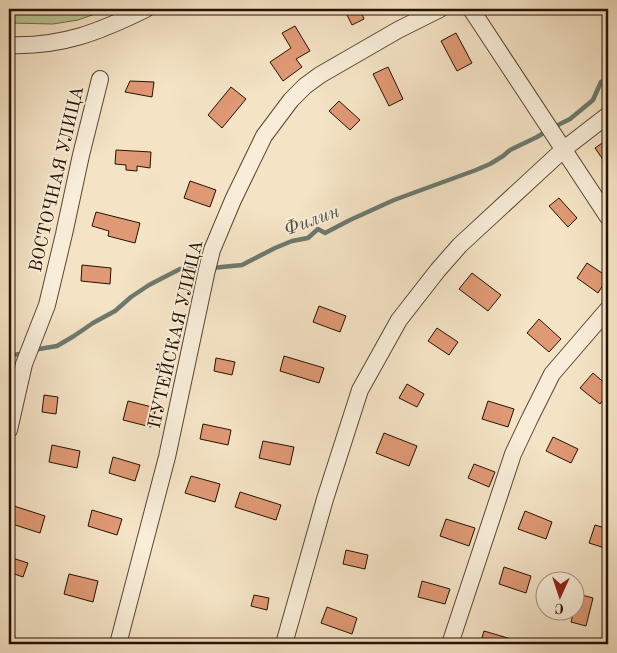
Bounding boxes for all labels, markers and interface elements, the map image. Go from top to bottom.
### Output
street label: ВОСТОЧНАЯ УЛИЦА [27,84,87,274]
water label: Филин [281,202,342,240]
street label: ПУТЕЙСКАЯ УЛИЦА [142,237,206,430]
north arrow [534,570,584,620]
text: С [554,601,564,615]

